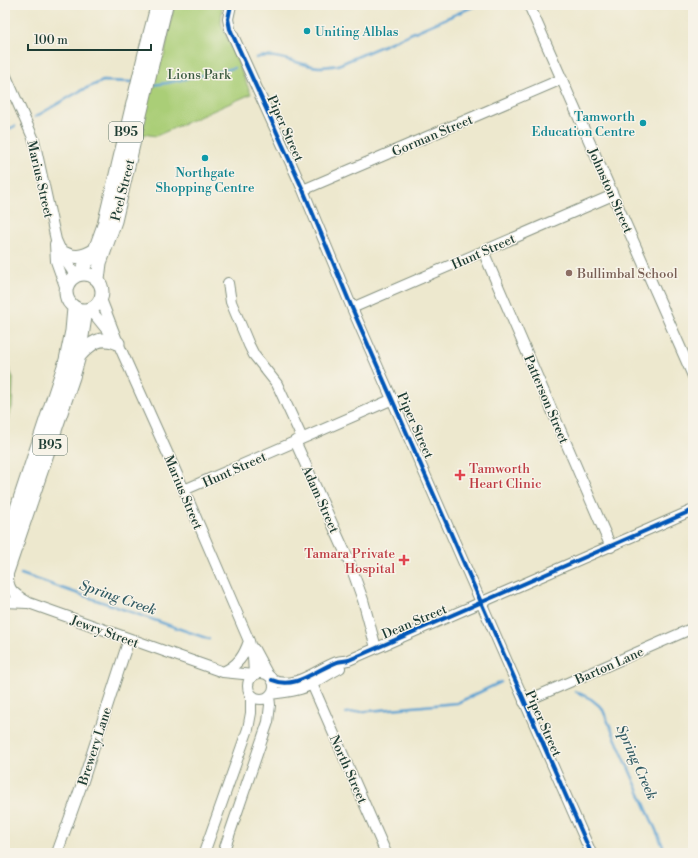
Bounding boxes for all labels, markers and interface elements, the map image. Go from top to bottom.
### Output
place label: Uniting Alblas [315,24,399,40]
scale bar [28,26,151,52]
marker: Uniting Alblas [302,26,312,36]
text: 100 m [34,33,68,48]
park label: Lions Park [167,67,232,83]
street label: Piper Street [263,93,307,164]
place label: Tamworth Education Centre [532,109,635,140]
street label: Gorman Street [389,112,476,160]
marker: Tamworth Education Centre [638,118,648,128]
road number: B95 [109,122,143,142]
street label: Marius Street [23,139,57,220]
street label: Johnston Street [584,144,636,236]
marker: Northgate Shopping Centre [200,153,210,163]
street label: Peel Street [108,157,138,223]
place label: Northgate Shopping Centre [156,165,255,196]
street label: Hunt Street [449,231,518,273]
place label: Bullimbal School [576,266,678,282]
marker: Bullimbal School [564,268,574,278]
street label: Patterson Street [520,353,572,447]
street label: Piper Street [393,390,437,461]
road number: B95 [33,435,67,455]
street label: Hunt Street [200,449,269,491]
street label: Marius Street [160,453,206,532]
place label: Tamworth Heart Clinic [469,461,542,492]
street label: Adam Street [298,462,342,536]
marker: Tamworth Heart Clinic [454,469,466,481]
place label: Tamara Private Hospital [304,546,395,577]
marker: Tamara Private Hospital [398,554,410,566]
water label: Spring Creek [77,576,159,620]
street label: Dean Street [380,601,450,643]
street label: Jewry Street [67,612,141,652]
street label: Barton Lane [572,644,647,689]
street label: Piper Street [521,688,565,759]
street label: Brewery Lane [74,705,115,788]
water label: Spring Creek [612,722,661,803]
street label: North Street [326,733,370,807]

